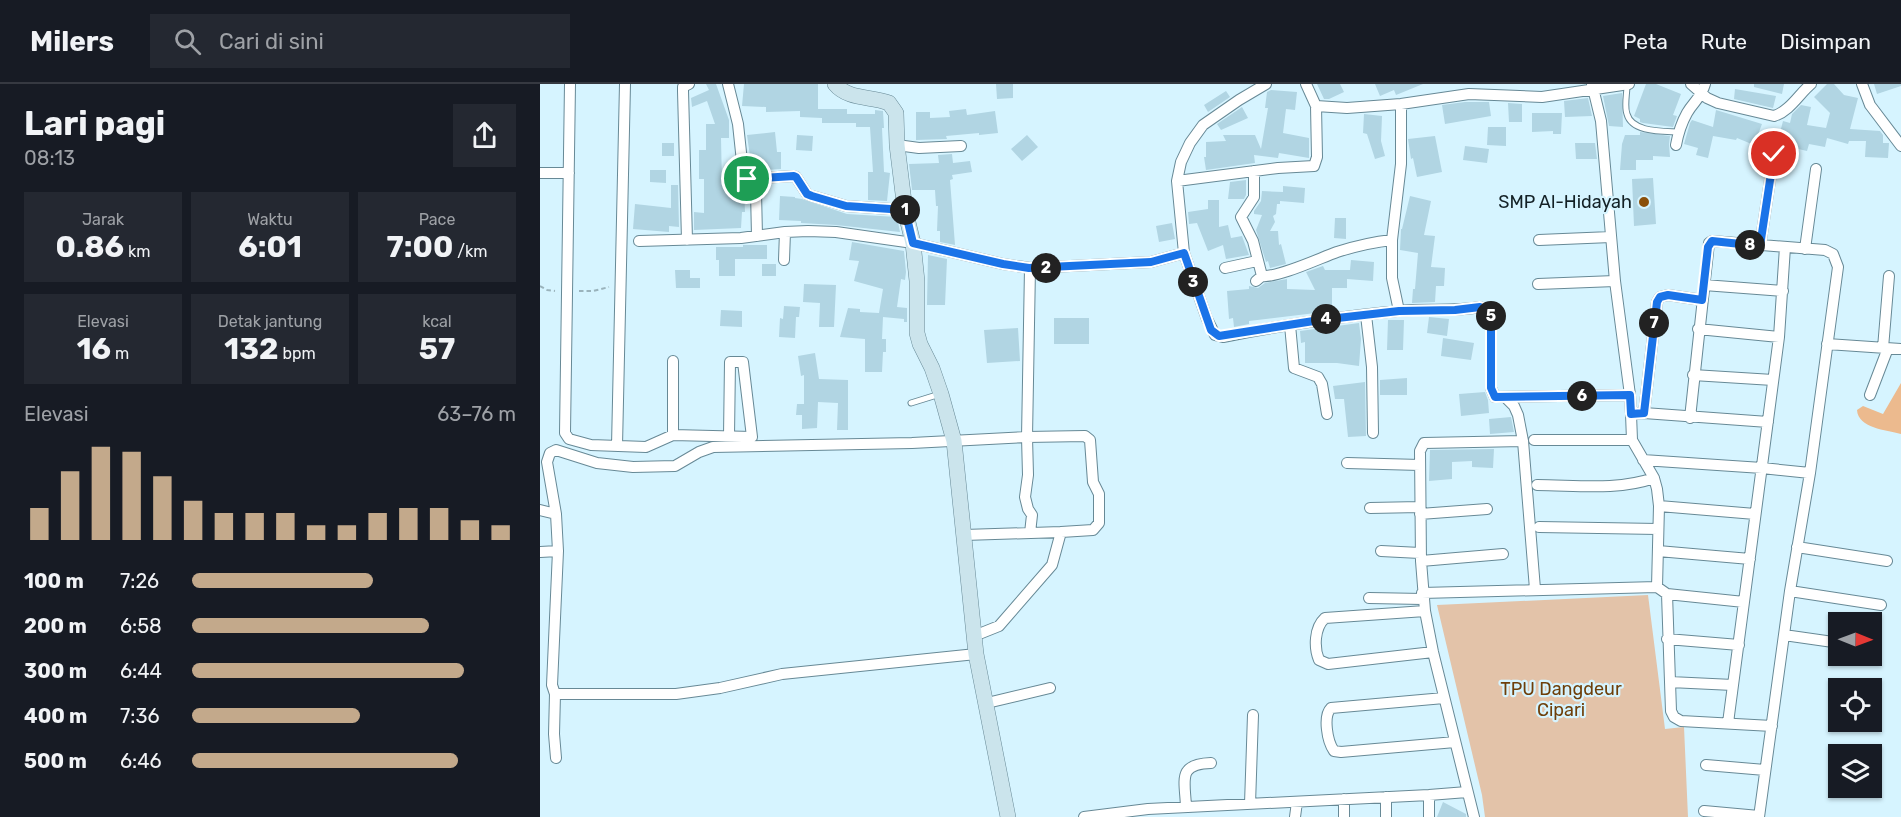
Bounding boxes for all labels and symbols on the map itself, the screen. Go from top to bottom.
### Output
pin [1748,128,1799,179]
pin [721,153,772,204]
place label: SMP Al-Hidayah [1498,191,1632,213]
pin: 1 [890,195,920,225]
marker: SMP Al-Hidayah [1637,195,1651,209]
pin: 8 [1735,230,1765,260]
pin: 2 [1031,253,1061,283]
pin: 3 [1178,267,1208,297]
pin: 5 [1476,301,1506,331]
pin: 4 [1311,304,1341,334]
pin: 7 [1639,308,1669,338]
pin: 6 [1567,381,1597,411]
north arrow [1828,612,1882,666]
park label: TPU Dangdeur Cipari [1500,678,1622,721]

